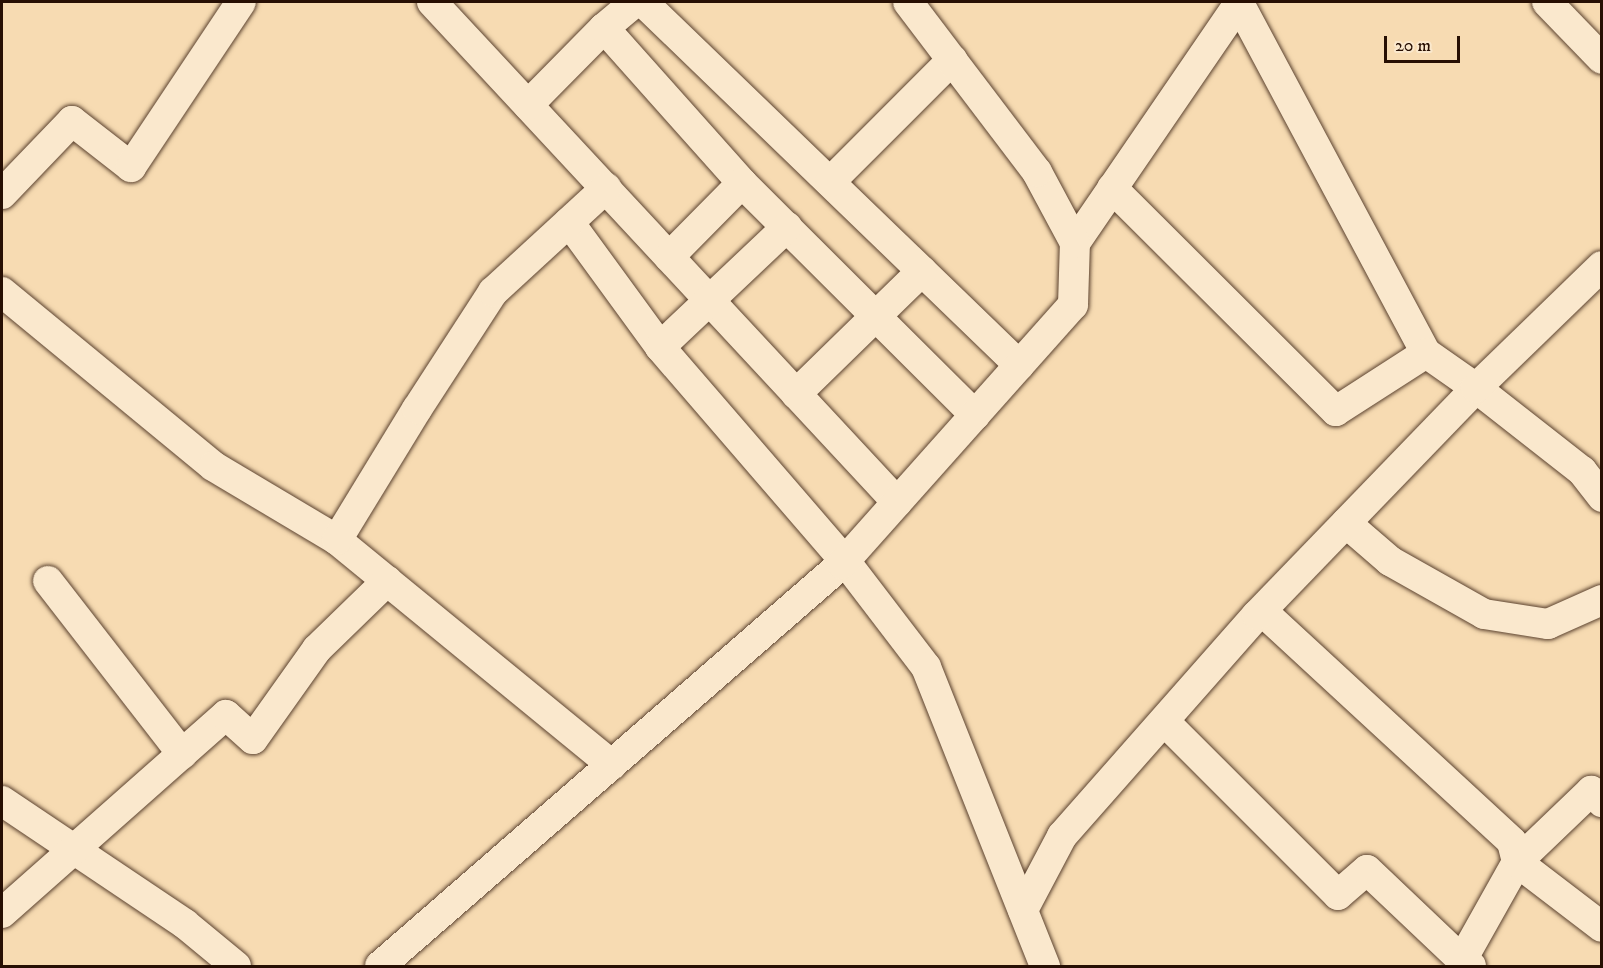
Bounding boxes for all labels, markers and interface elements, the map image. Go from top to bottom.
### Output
scale bar [1387,24,1464,62]
text: 20 m [1395,35,1431,57]

